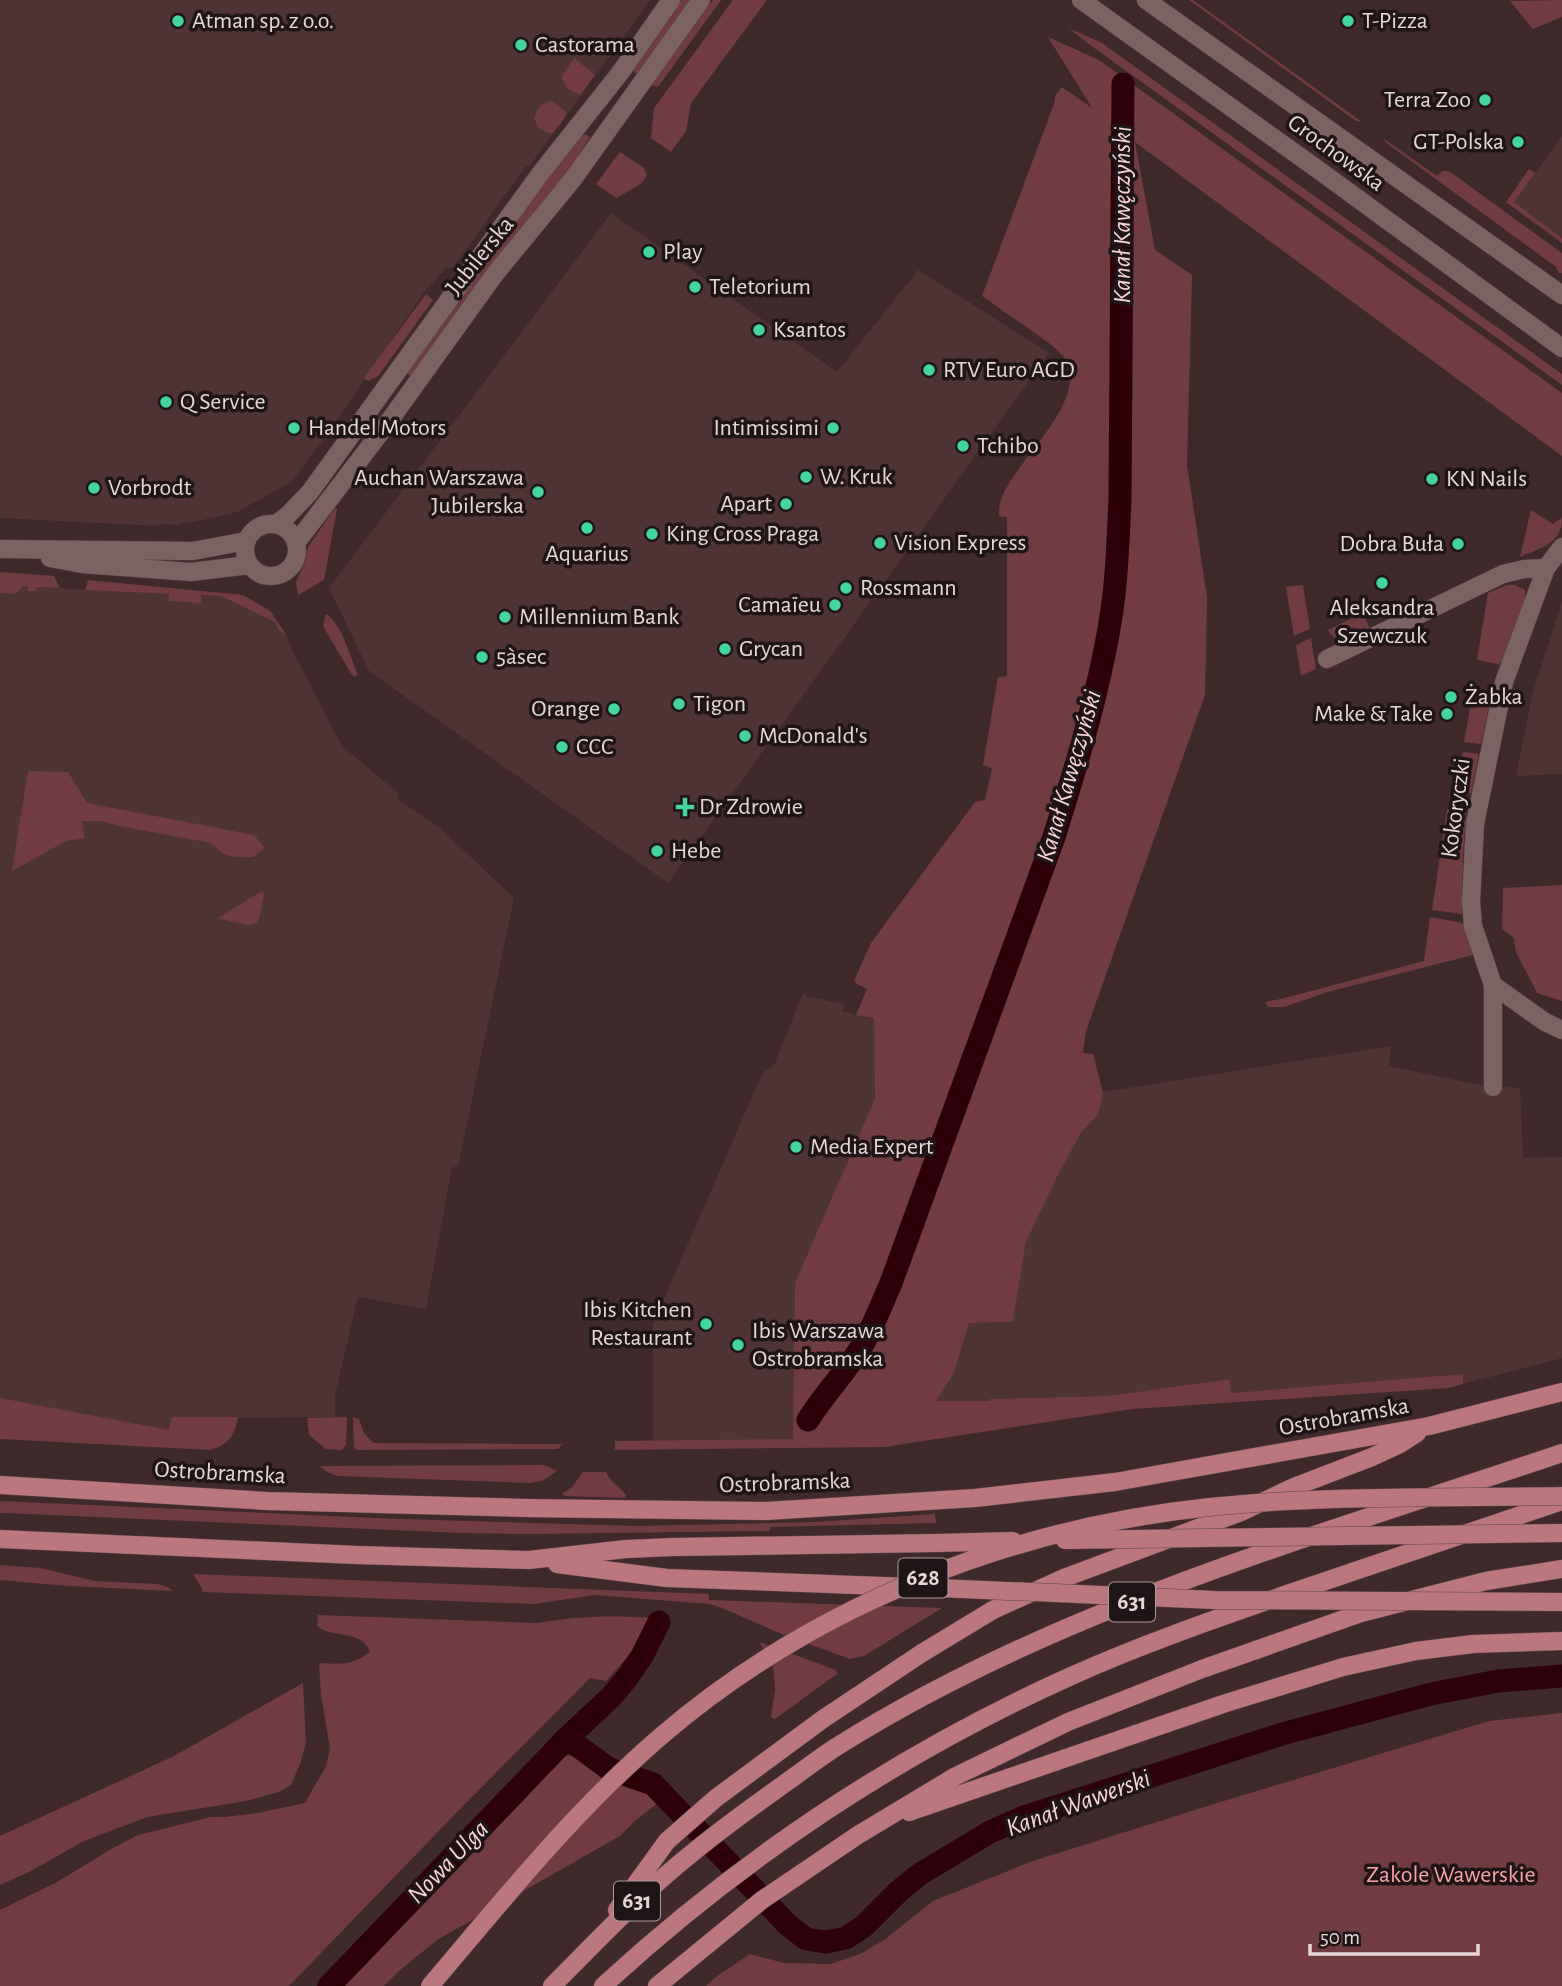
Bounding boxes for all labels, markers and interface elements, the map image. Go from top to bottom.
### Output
place label: Atman sp. z o.o. [192,9,334,33]
place label: T-Pizza [1362,9,1428,33]
marker: Atman sp. z o.o. [170,13,186,29]
marker: T-Pizza [1340,13,1356,29]
place label: Castorama [535,33,635,57]
marker: Castorama [513,37,529,53]
place label: Terra Zoo [1384,88,1471,112]
marker: Terra Zoo [1477,92,1493,108]
street label: Grochowska [1283,110,1389,196]
water label: Kanał Kawęczyński [1109,126,1135,304]
place label: GT-Polska [1413,130,1504,154]
marker: GT-Polska [1510,134,1526,150]
street label: Jubilerska [441,212,519,300]
place label: Play [663,240,702,264]
marker: Play [641,244,657,260]
place label: Teletorium [709,275,811,299]
marker: Teletorium [687,279,703,295]
place label: Ksantos [773,318,846,342]
marker: Ksantos [751,322,767,338]
place label: RTV Euro AGD [943,358,1075,382]
marker: RTV Euro AGD [921,362,937,378]
place label: Q Service [180,390,266,414]
marker: Q Service [158,394,174,410]
place label: Handel Motors [308,416,446,440]
place label: Intimissimi [713,416,819,440]
marker: Handel Motors [286,420,302,436]
marker: Intimissimi [825,420,841,436]
place label: Tchibo [977,434,1039,458]
marker: Tchibo [955,438,971,454]
place label: W. Kruk [820,465,893,489]
place label: Auchan Warszawa Jubilerska [354,466,524,518]
place label: KN Nails [1446,467,1527,491]
marker: W. Kruk [798,469,814,485]
marker: KN Nails [1424,471,1440,487]
place label: Vorbrodt [108,476,192,500]
marker: Vorbrodt [86,480,102,496]
marker: Auchan Warszawa Jubilerska [530,484,546,500]
place label: Apart [720,492,772,516]
marker: Apart [778,496,794,512]
marker: Aquarius [579,520,595,536]
place label: King Cross Praga [666,522,819,546]
marker: King Cross Praga [644,526,660,542]
place label: Vision Express [894,531,1026,555]
place label: Dobra Buła [1340,532,1444,556]
marker: Vision Express [872,535,888,551]
marker: Dobra Buła [1450,536,1466,552]
place label: Aquarius [545,542,629,566]
marker: Aleksandra Szewczuk [1374,575,1390,591]
place label: Rossmann [860,576,957,600]
marker: Rossmann [838,580,854,596]
place label: Camaïeu [738,593,821,617]
place label: Aleksandra Szewczuk [1330,596,1434,648]
marker: Camaïeu [827,597,843,613]
place label: Millennium Bank [519,605,679,629]
marker: Millennium Bank [497,609,513,625]
place label: Grycan [739,637,803,661]
marker: Grycan [717,641,733,657]
place label: 5àsec [496,645,546,669]
marker: 5àsec [474,649,490,665]
place label: Żabka [1465,684,1523,709]
water label: Kanał Kawęczyński [1032,687,1106,865]
marker: Żabka [1443,689,1459,705]
place label: Tigon [693,692,746,716]
marker: Tigon [671,696,687,712]
place label: Orange [531,697,600,721]
marker: Orange [606,701,622,717]
place label: Make & Take [1314,702,1433,726]
marker: Make & Take [1439,706,1455,722]
place label: McDonald's [759,724,868,748]
marker: McDonald's [737,728,753,744]
place label: CCC [576,735,613,759]
marker: CCC [554,739,570,755]
street label: Kokoryczki [1437,757,1475,859]
place label: Dr Zdrowie [699,795,803,819]
marker: Dr Zdrowie [677,799,693,815]
place label: Hebe [671,839,721,863]
marker: Hebe [649,843,665,859]
place label: Media Expert [810,1135,934,1159]
marker: Media Expert [788,1139,804,1155]
place label: Ibis Kitchen Restaurant [583,1298,692,1350]
marker: Ibis Kitchen Restaurant [698,1316,714,1332]
place label: Ibis Warszawa Ostrobramska [752,1319,885,1371]
marker: Ibis Warszawa Ostrobramska [730,1337,746,1353]
street label: Ostrobramska [1277,1394,1411,1440]
street label: Ostrobramska [154,1458,286,1488]
street label: Ostrobramska [719,1469,851,1497]
road number: 628 [898,1558,948,1597]
road number: 631 [1109,1582,1155,1622]
water label: Kanał Wawerski [1002,1765,1154,1841]
water label: Nowa Ulga [402,1815,494,1909]
park label: Zakole Wawerskie [1366,1863,1536,1887]
road number: 631 [614,1882,660,1920]
scale bar [1310,1912,1478,1956]
text: 50 m [1320,1927,1360,1948]

